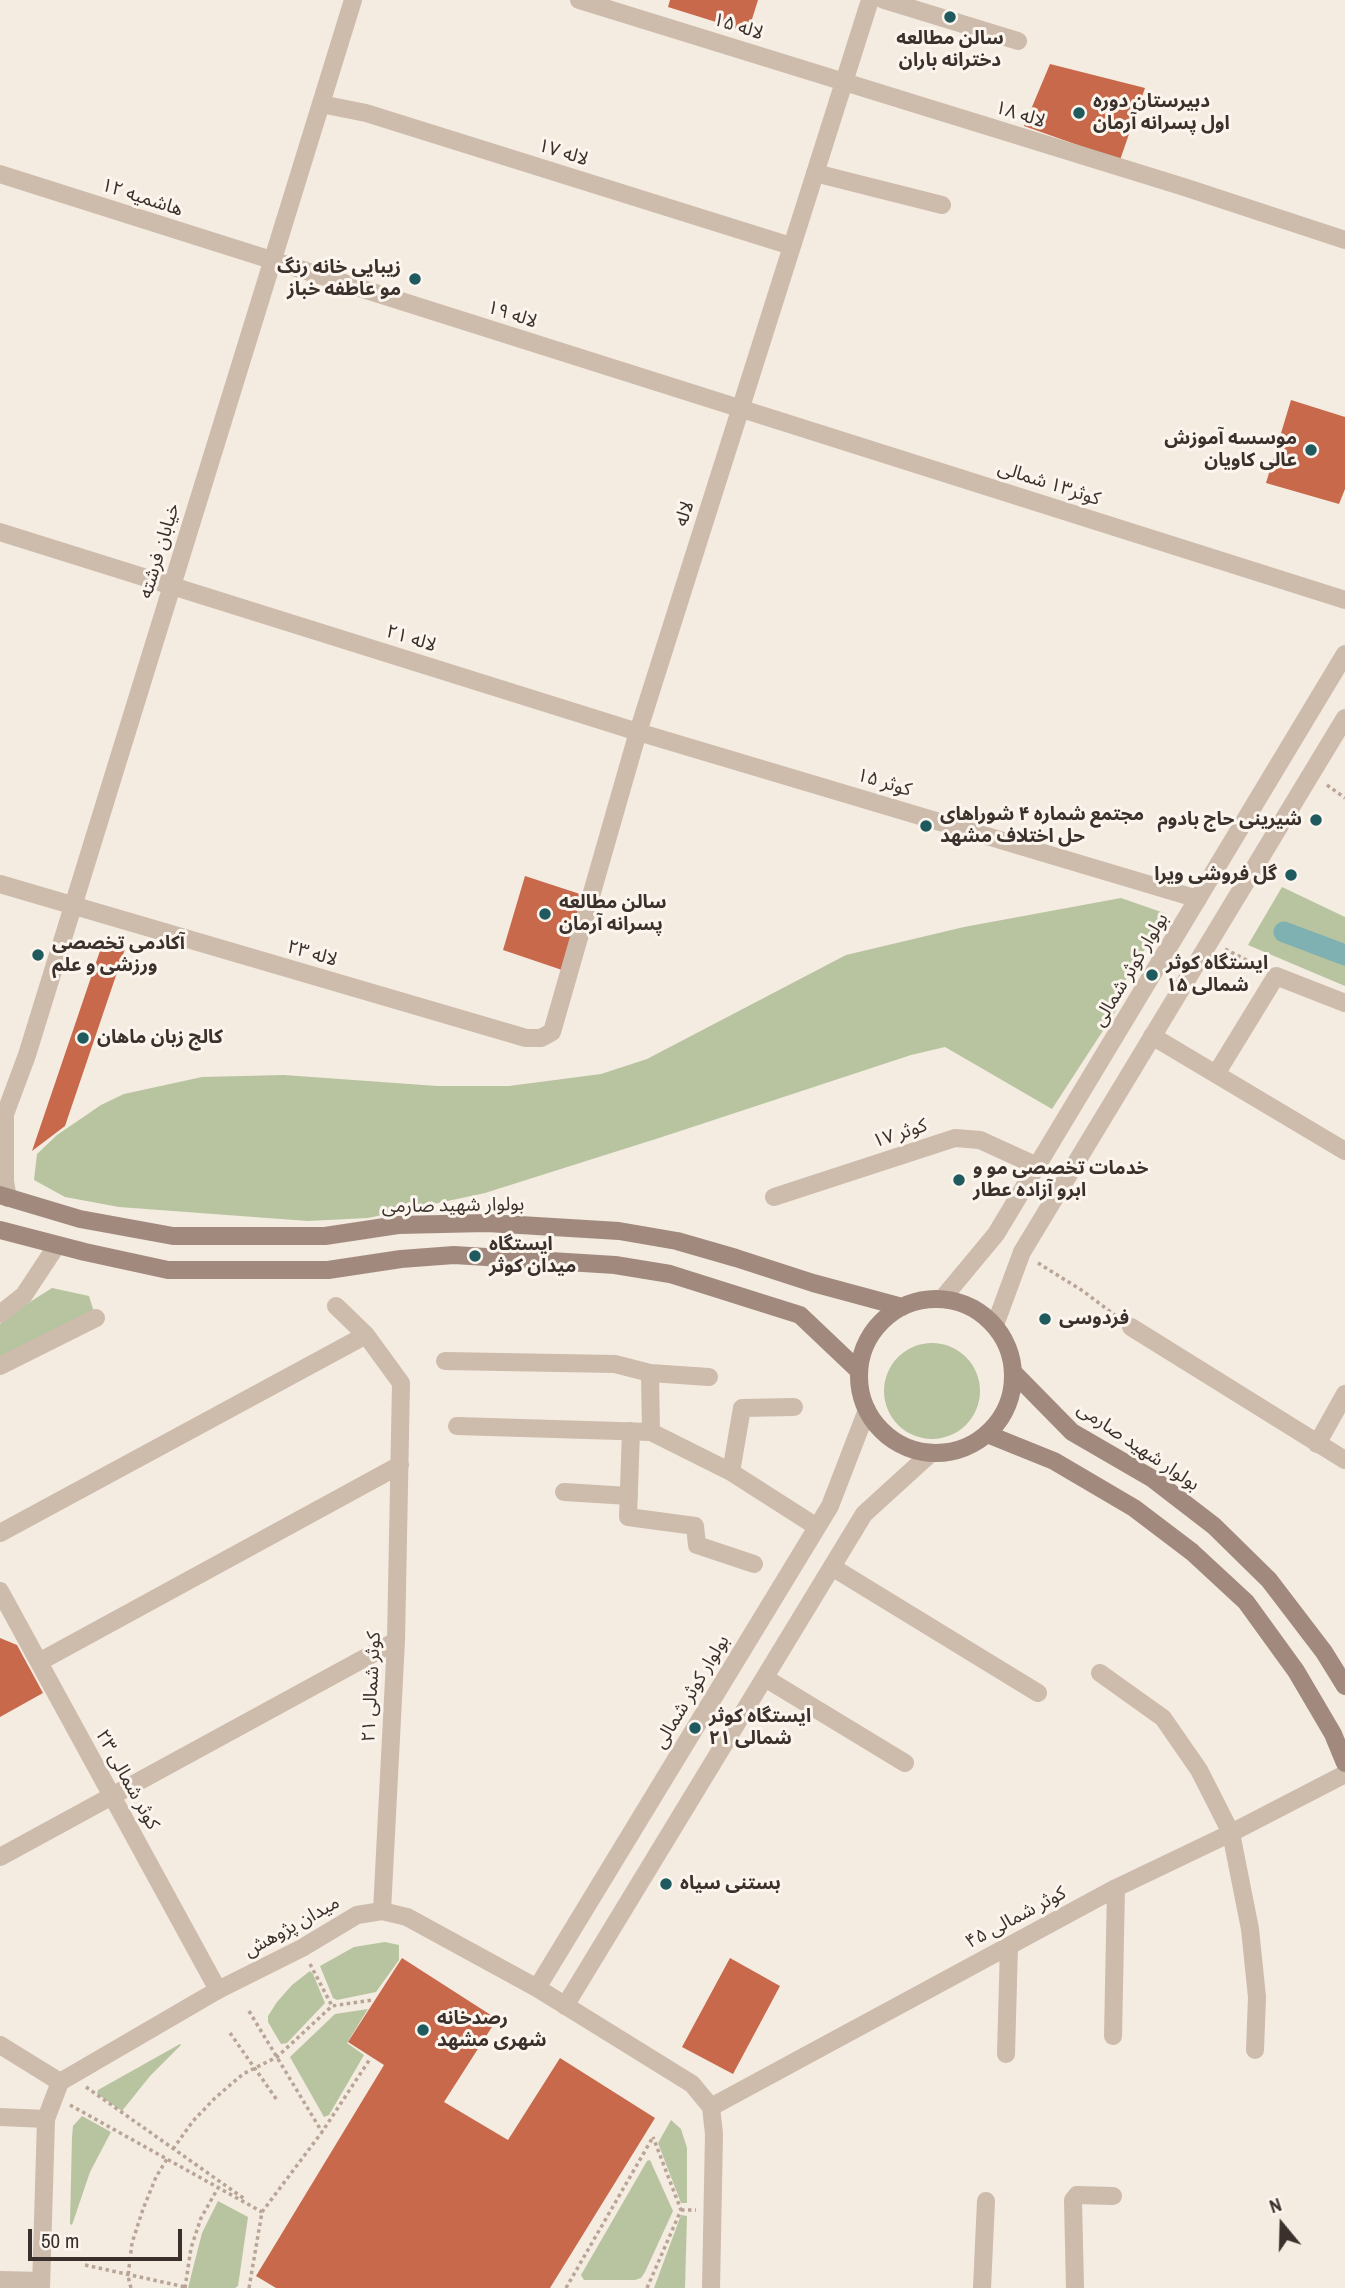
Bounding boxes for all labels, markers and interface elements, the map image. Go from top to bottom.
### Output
street label: لاله ۱۵ [710,9,766,45]
marker: سالن مطالعه دخترانه باران [942,9,958,25]
place label: سالن مطالعه دخترانه باران [896,28,1004,72]
place label: دبیرستان دوره اول پسرانه آرمان [1093,91,1230,135]
street label: لاله ۱۸ [992,97,1048,133]
marker: دبیرستان دوره اول پسرانه آرمان [1071,105,1087,121]
street label: لاله ۱۷ [535,135,591,171]
street label: هاشمیه ۱۲ [98,174,186,222]
place label: زیبایی خانه رنگ مو عاطفه خباز [277,257,401,301]
marker: زیبایی خانه رنگ مو عاطفه خباز [407,271,423,287]
street label: لاله ۱۹ [484,296,540,334]
place label: موسسه آموزش عالی کاویان [1164,428,1297,472]
marker: موسسه آموزش عالی کاویان [1303,442,1319,458]
street label: کوثر۱۳ شمالی [995,457,1103,511]
street label: لاله [670,498,700,530]
street label: خیابان فرشته [135,501,185,601]
street label: لاله ۲۱ [383,621,439,657]
street label: کوثر ۱۵ [854,764,914,802]
place label: مجتمع شماره ۴ شوراهای حل اختلاف مشهد [940,804,1144,848]
place label: شیرینی حاج بادوم [1157,809,1302,831]
marker: شیرینی حاج بادوم [1308,812,1324,828]
marker: مجتمع شماره ۴ شوراهای حل اختلاف مشهد [918,818,934,834]
place label: گل فروشی ویرا [1154,864,1277,886]
marker: گل فروشی ویرا [1283,867,1299,883]
place label: سالن مطالعه پسرانه آرمان [559,892,667,936]
marker: سالن مطالعه پسرانه آرمان [537,906,553,922]
street label: بولوار کوثر شمالی [1088,909,1174,1031]
place label: آکادمی تخصصی ورزشی و علم [52,933,185,977]
street label: لاله ۲۳ [284,936,340,972]
marker: آکادمی تخصصی ورزشی و علم [30,947,46,963]
place label: ایستگاه کوثر شمالی ۱۵ [1166,953,1268,997]
marker: ایستگاه کوثر شمالی ۱۵ [1144,967,1160,983]
place label: کالج زبان ماهان [97,1027,223,1049]
marker: کالج زبان ماهان [75,1030,91,1046]
street label: کوثر ۱۷ [870,1114,930,1154]
place label: خدمات تخصصی مو و ابرو آزاده عطار [973,1158,1148,1202]
marker: خدمات تخصصی مو و ابرو آزاده عطار [951,1172,967,1188]
street label: بولوار شهید صارمی [381,1193,525,1219]
place label: ایستگاه میدان کوثر [489,1234,576,1278]
marker: ایستگاه میدان کوثر [467,1248,483,1264]
place label: فردوسی [1059,1308,1129,1330]
marker: فردوسی [1037,1311,1053,1327]
street label: بولوار شهید صارمی [1072,1398,1204,1496]
street label: کوثر شمالی ۲۱ [358,1631,386,1743]
street label: بولوار کوثر شمالی [649,1631,735,1753]
place label: ایستگاه کوثر شمالی ۲۱ [709,1706,811,1750]
marker: ایستگاه کوثر شمالی ۲۱ [687,1720,703,1736]
street label: کوثر شمالی ۲۳ [90,1726,164,1834]
place label: بستنی سیاه [680,1873,781,1895]
marker: بستنی سیاه [658,1876,674,1892]
street label: کوثر شمالی ۴۵ [962,1882,1070,1954]
street label: میدان پژوهش [240,1891,344,1963]
place label: رصدخانه شهری مشهد [437,2008,546,2052]
marker: رصدخانه شهری مشهد [415,2022,431,2038]
north arrow [1247,2190,1317,2260]
text: N [1266,2191,1285,2219]
scale bar [32,2214,186,2258]
text: 50 m [41,2226,79,2255]

